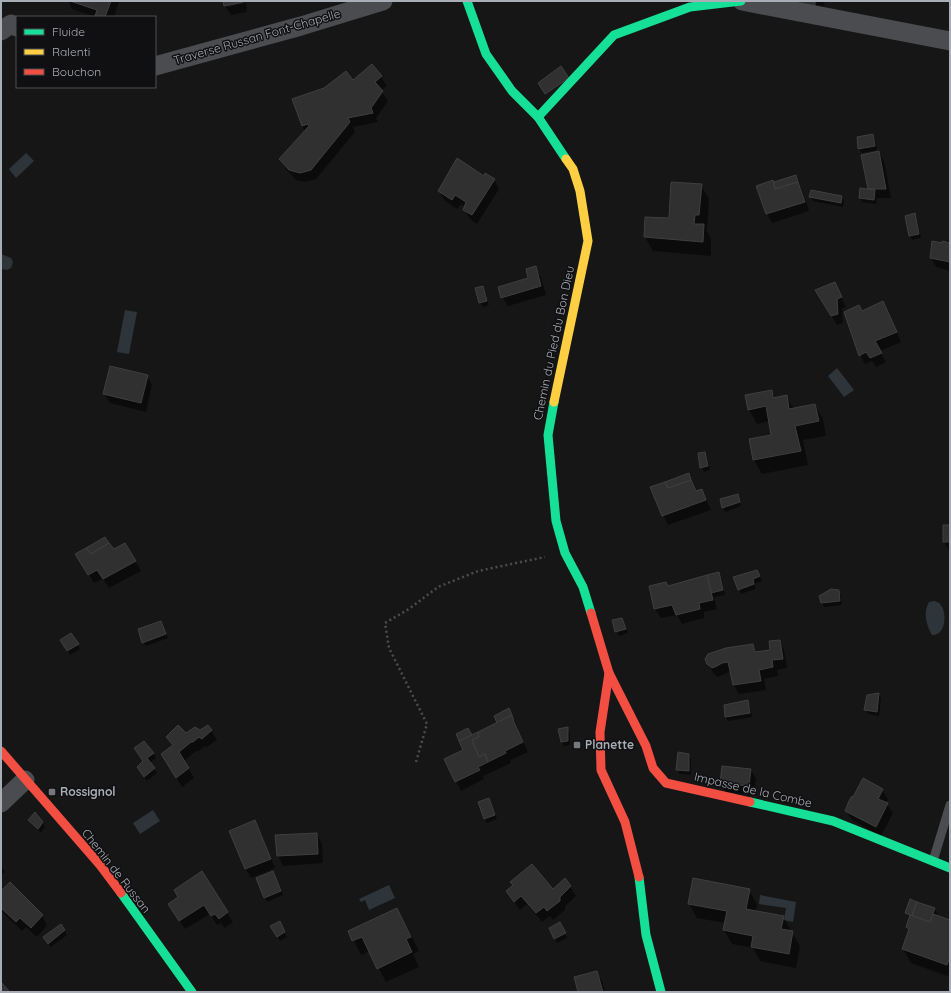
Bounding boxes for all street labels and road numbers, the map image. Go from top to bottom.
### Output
street label: Traverse Russan Font-Chapelle [172,5,342,68]
street label: Chemin du Pied du Bon Dieu [530,264,577,421]
street label: Impasse de la Combe [693,769,814,810]
street label: Chemin de Russan [79,826,154,916]

